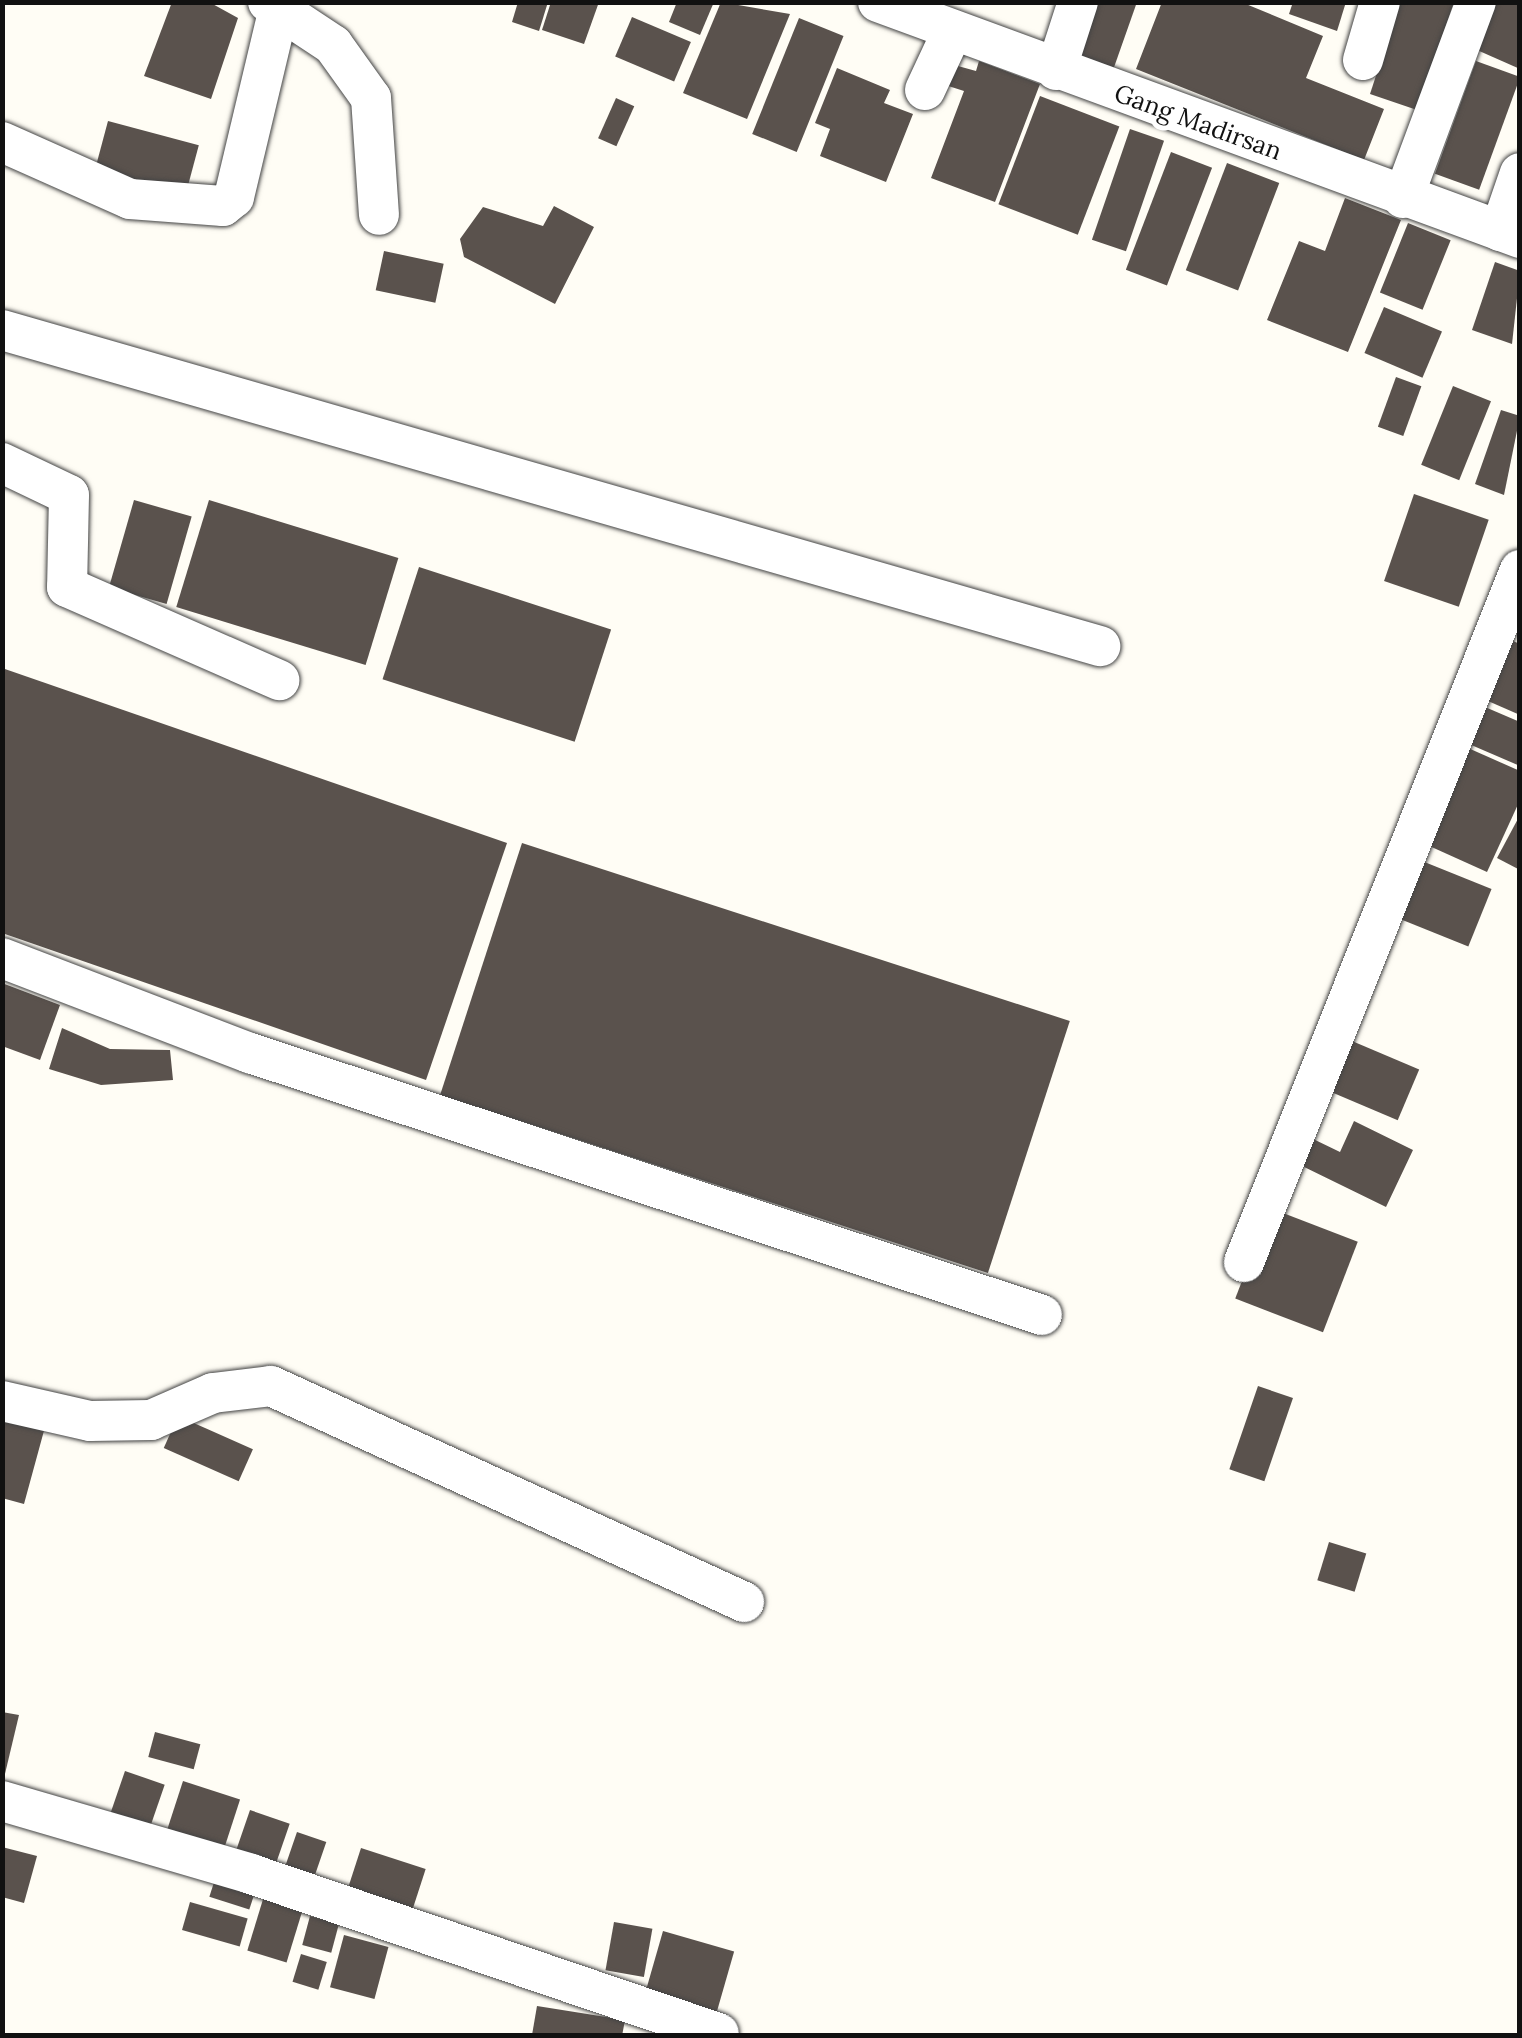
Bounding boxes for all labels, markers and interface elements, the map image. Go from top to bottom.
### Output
street label: Gang Madirsan [1110,78,1286,166]

